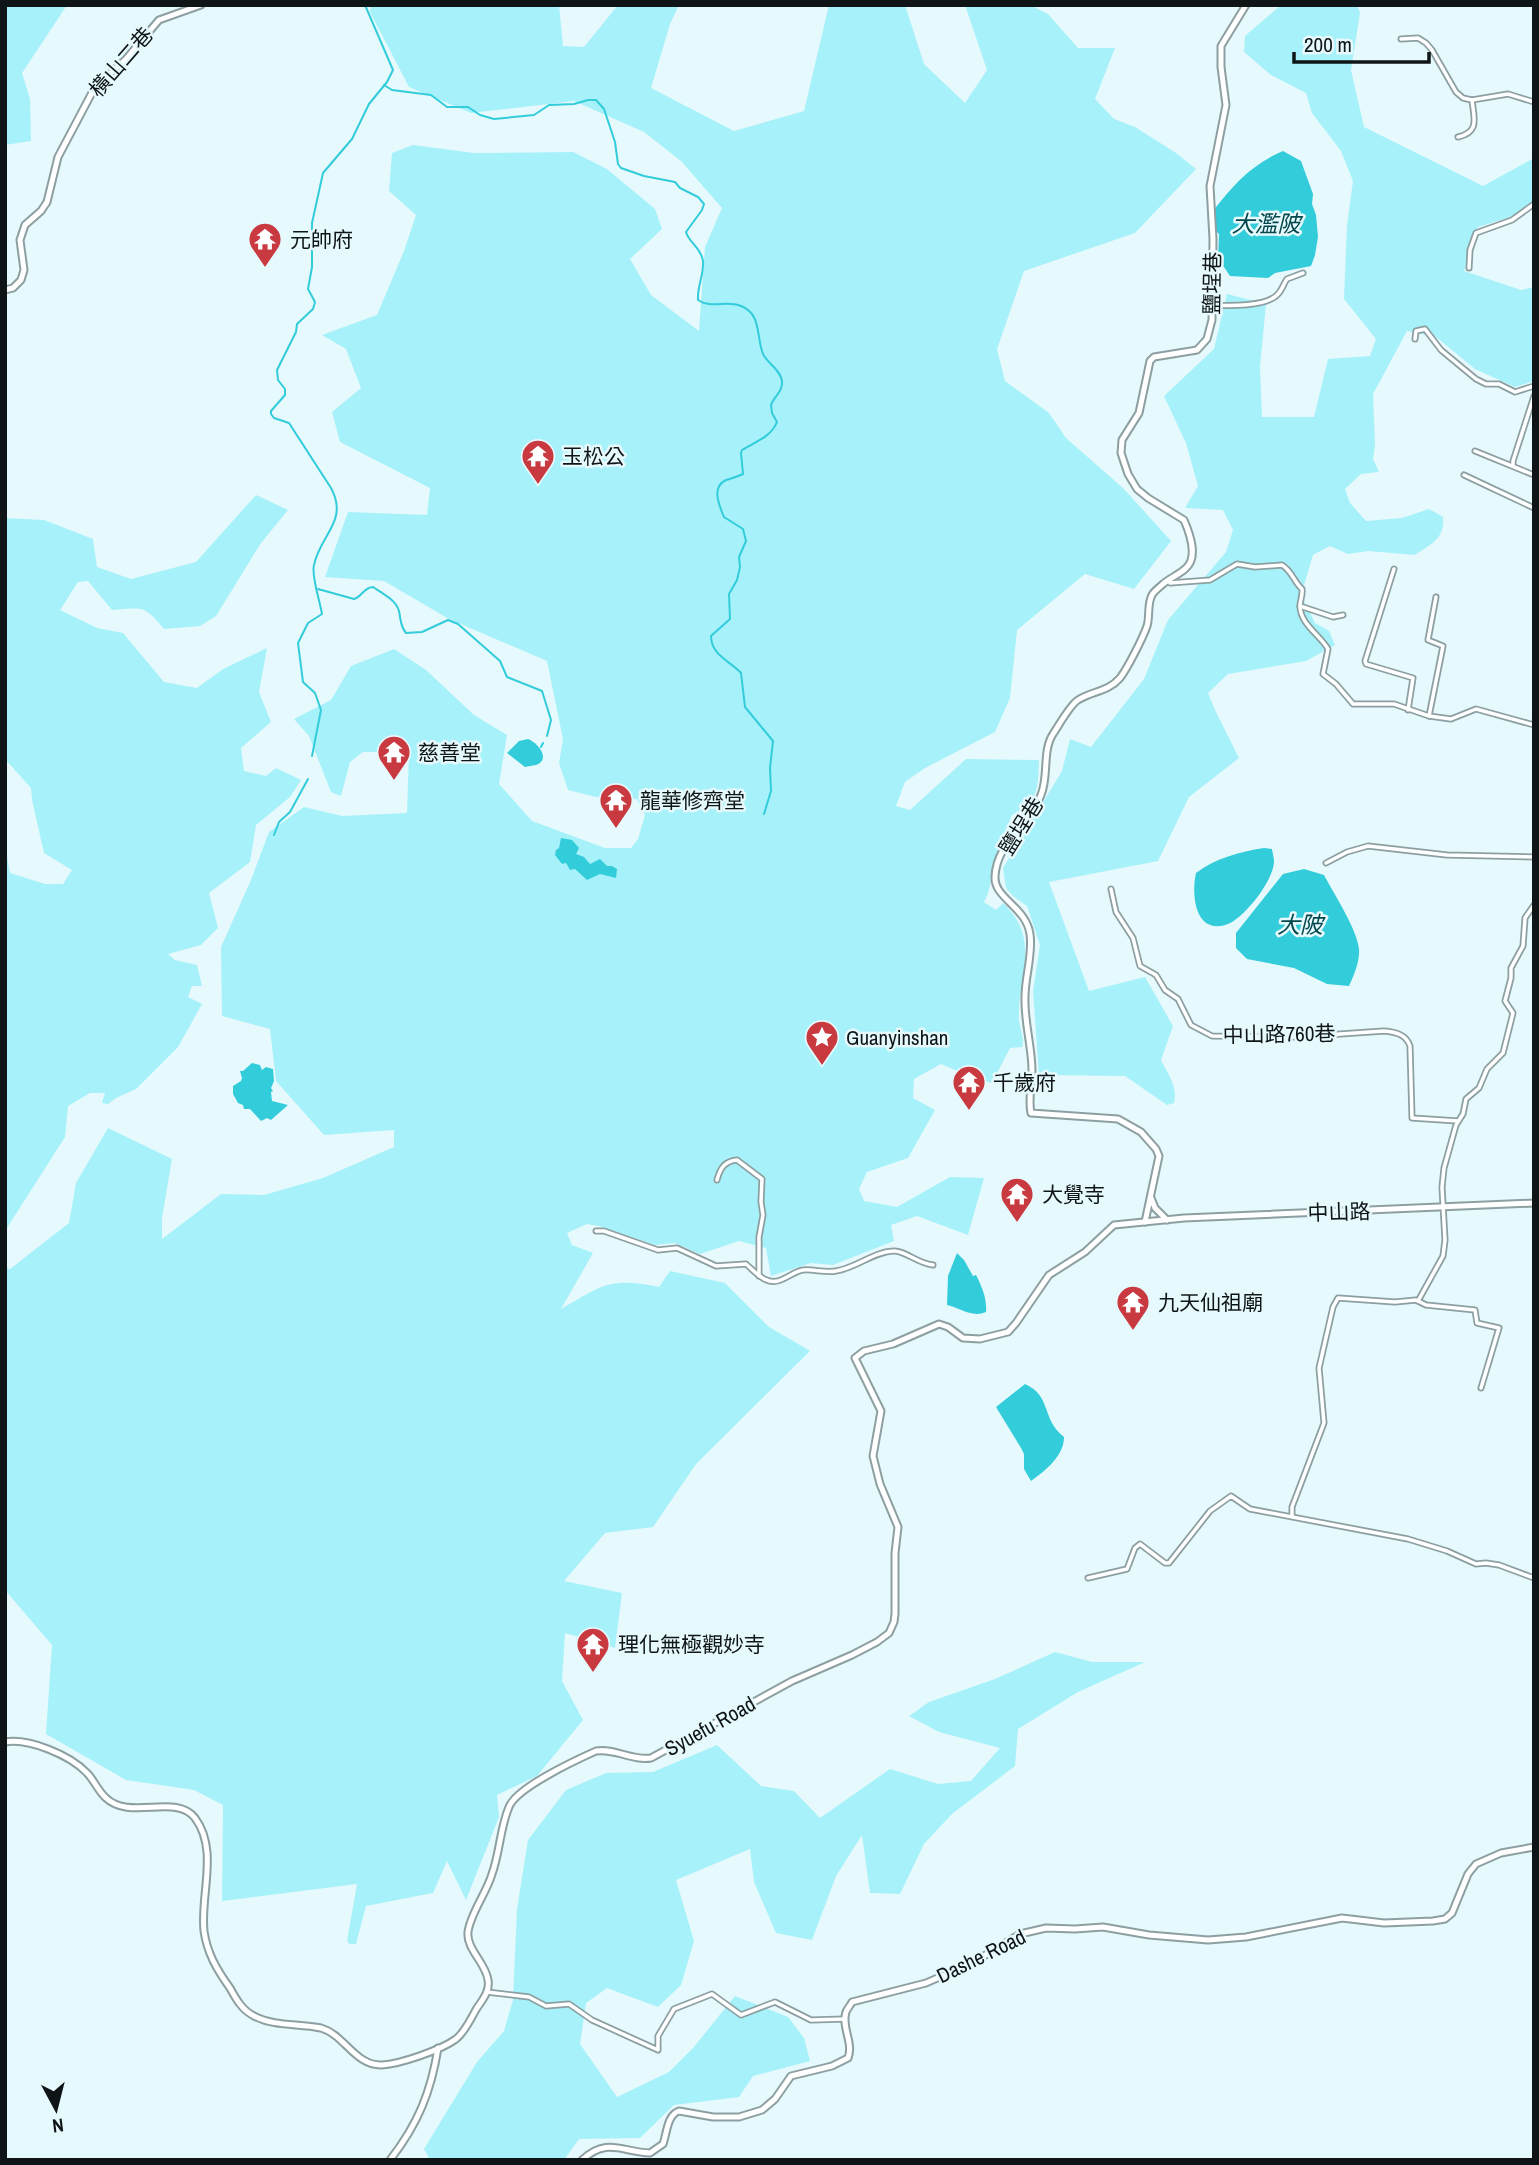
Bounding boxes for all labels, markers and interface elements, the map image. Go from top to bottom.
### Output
street label: 橫山二巷 [83,21,159,103]
scale bar [1294,21,1429,65]
text: 200 m [1304,30,1352,59]
water label: 大濫陂 [1232,208,1304,239]
temple icon: 元帥府 [246,220,284,269]
place label: 元帥府 [290,225,353,254]
street label: 鹽埕巷 [1197,251,1227,315]
temple icon: 玉松公 [519,437,557,486]
place label: 玉松公 [562,442,625,471]
temple icon: 慈善堂 [375,733,413,782]
place label: 慈善堂 [418,738,481,767]
temple icon: 龍華修齊堂 [597,781,635,830]
place label: 龍華修齊堂 [640,786,745,815]
street label: 鹽埕巷 [992,792,1050,860]
water label: 大陂 [1277,909,1326,940]
place icon: Guanyinshan [803,1018,841,1067]
street label: 中山路760巷 [1222,1019,1336,1049]
place label: Guanyinshan [846,1023,948,1052]
temple icon: 千歲府 [950,1063,988,1112]
place label: 千歲府 [993,1068,1056,1097]
temple icon: 大覺寺 [998,1175,1036,1224]
place label: 大覺寺 [1042,1180,1105,1209]
street label: 中山路 [1307,1196,1371,1228]
temple icon: 九天仙祖廟 [1114,1283,1152,1332]
place label: 九天仙祖廟 [1158,1288,1263,1317]
temple icon: 理化無極觀妙寺 [574,1625,612,1674]
place label: 理化無極觀妙寺 [618,1630,765,1659]
street label: Syuefu Road [659,1689,761,1763]
street label: Dashe Road [932,1922,1030,1990]
north arrow [21,2074,91,2144]
text: N [51,2112,65,2139]

